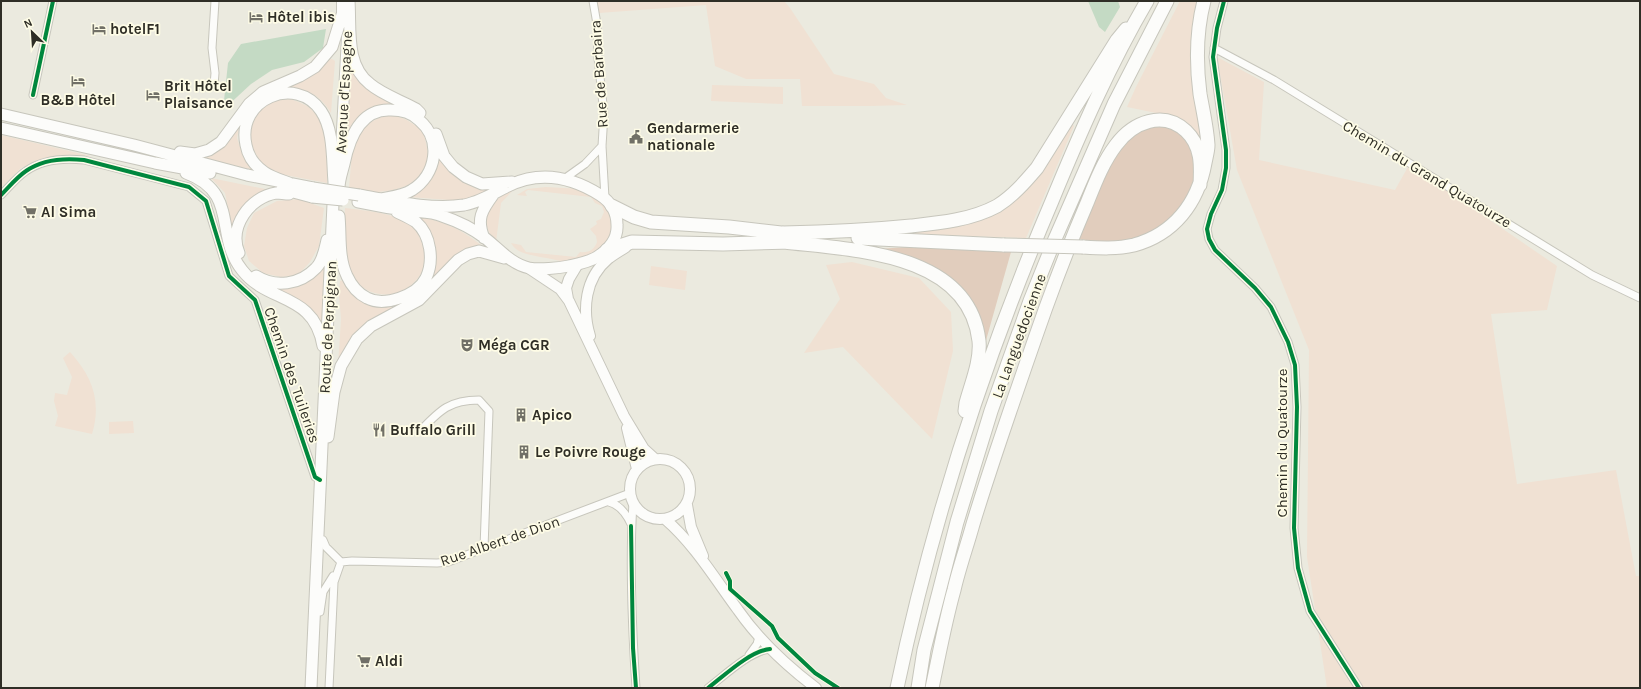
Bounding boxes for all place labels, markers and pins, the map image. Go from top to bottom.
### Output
place label: Hôtel ibis [267,8,335,26]
hotel icon: Hôtel ibis [248,9,264,25]
place label: hotelF1 [110,20,160,38]
hotel icon: hotelF1 [91,21,107,37]
hotel icon: B&B Hôtel [70,73,86,89]
place label: Brit Hôtel Plaisance [164,77,233,112]
hotel icon: Brit Hôtel Plaisance [145,87,161,103]
place label: B&B Hôtel [40,91,116,109]
place label: Gendarmerie nationale [647,119,739,154]
public building icon: Gendarmerie nationale [628,129,644,145]
place label: Al Sima [41,203,96,221]
supermarket icon: Al Sima [22,204,38,220]
place label: Méga CGR [478,336,550,354]
theatre icon: Méga CGR [459,337,475,353]
place label: Apico [532,406,572,424]
building icon: Apico [513,407,529,423]
place label: Buffalo Grill [390,421,476,439]
restaurant icon: Buffalo Grill [371,422,387,438]
place label: Le Poivre Rouge [535,443,646,461]
building icon: Le Poivre Rouge [516,444,532,460]
place label: Aldi [375,652,403,670]
supermarket icon: Aldi [356,653,372,669]

